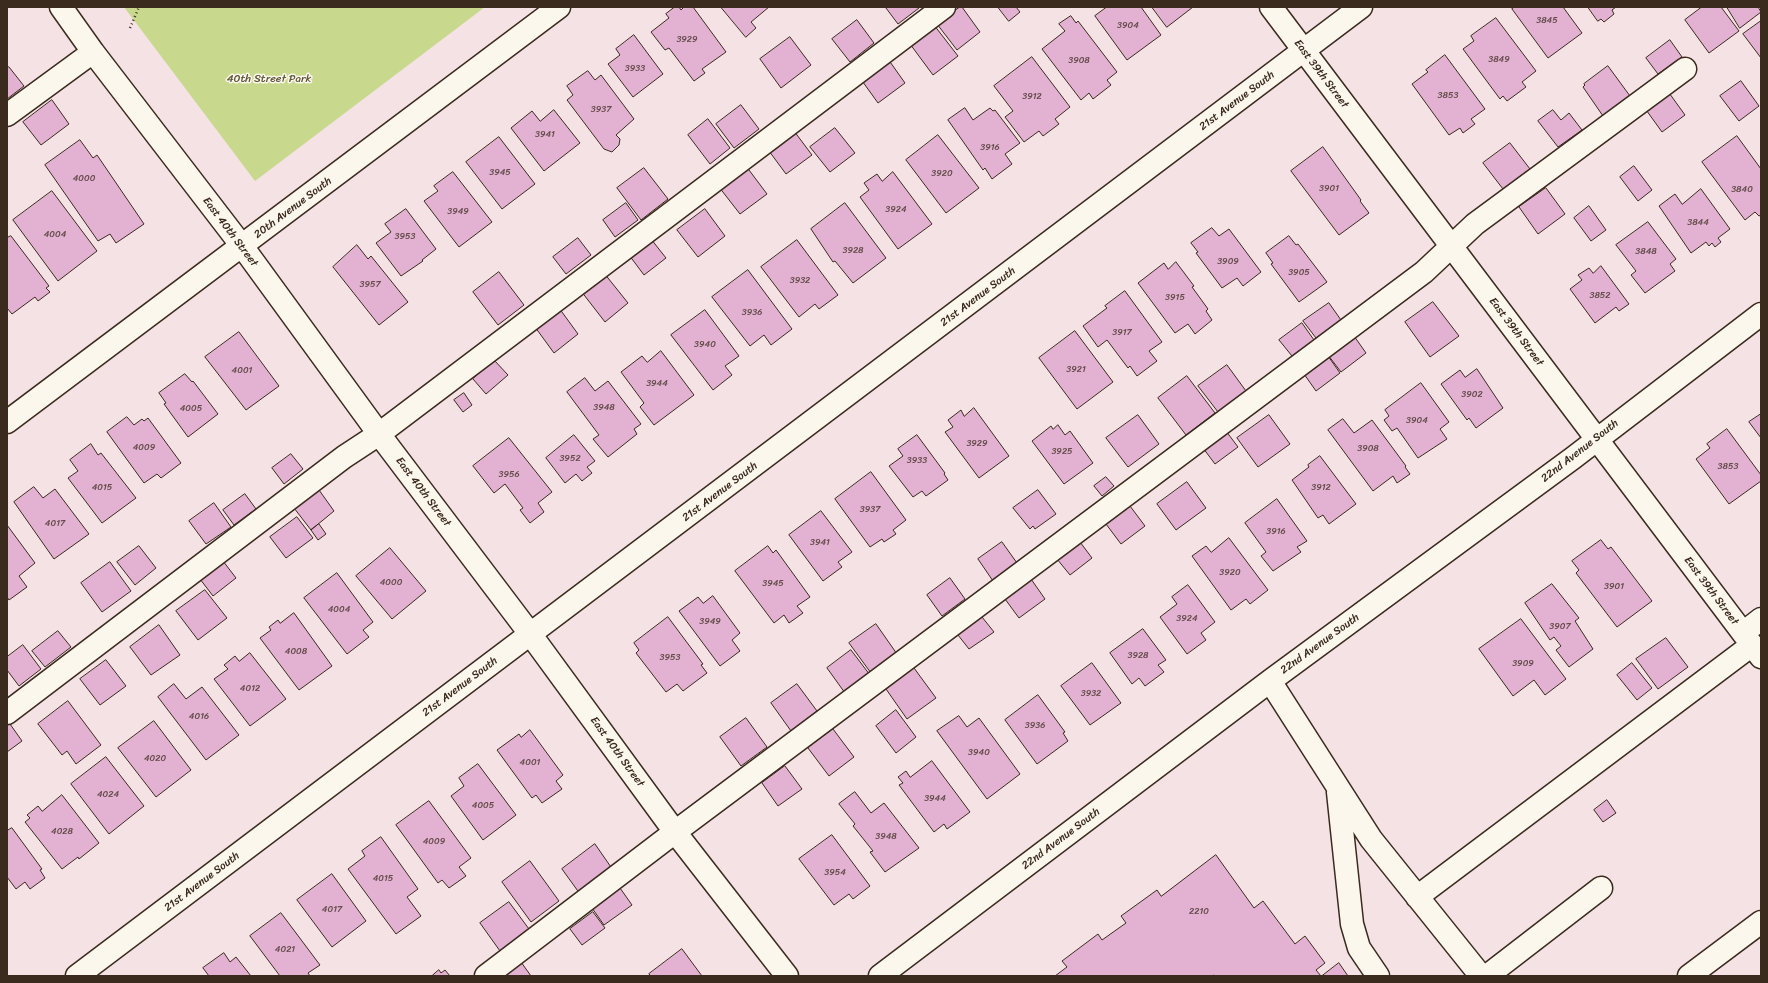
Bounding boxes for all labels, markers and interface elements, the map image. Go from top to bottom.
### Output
house number: 3845 [1536,16,1558,26]
house number: 3904 [1117,21,1139,31]
house number: 3929 [676,35,698,45]
street label: East 39th Street [1291,37,1351,111]
house number: 3849 [1488,55,1510,65]
house number: 3908 [1068,56,1090,66]
house number: 3933 [625,64,645,74]
street label: 21st Avenue South [1197,68,1277,134]
park label: 40th Street Park [227,72,311,86]
house number: 3853 [1438,91,1458,101]
house number: 3912 [1022,92,1042,102]
house number: 3937 [591,105,611,115]
house number: 3941 [535,130,555,140]
house number: 3916 [980,143,1000,153]
house number: 3945 [489,168,511,178]
house number: 3920 [931,169,953,179]
house number: 4000 [73,174,95,184]
street label: 20th Avenue South [252,175,334,241]
house number: 3901 [1319,184,1339,194]
house number: 3840 [1731,185,1753,195]
street label: East 40th Street [200,195,260,269]
house number: 3924 [885,205,907,215]
house number: 3949 [447,207,469,217]
house number: 3844 [1687,218,1709,228]
house number: 4004 [44,230,66,240]
house number: 3953 [395,232,415,242]
house number: 3928 [842,246,864,256]
house number: 3848 [1635,247,1657,257]
house number: 3909 [1217,257,1239,267]
street label: 21st Avenue South [938,264,1018,330]
house number: 3905 [1288,268,1310,278]
house number: 3932 [790,276,810,286]
house number: 3957 [359,280,381,290]
house number: 3852 [1589,291,1611,301]
house number: 3915 [1165,293,1185,303]
street label: East 39th Street [1486,295,1546,369]
house number: 3936 [742,308,762,318]
house number: 3917 [1112,328,1132,338]
house number: 3940 [694,340,716,350]
house number: 3921 [1066,365,1086,375]
house number: 4001 [232,366,252,376]
house number: 3944 [646,379,668,389]
house number: 3902 [1461,390,1483,400]
house number: 3948 [593,403,615,413]
house number: 4005 [180,404,202,414]
house number: 3904 [1406,416,1428,426]
street label: 22nd Avenue South [1539,417,1621,485]
house number: 3929 [966,439,988,449]
house number: 4009 [133,443,155,453]
house number: 3908 [1357,444,1379,454]
house number: 3925 [1051,447,1073,457]
house number: 3952 [559,454,581,464]
street label: East 40th Street [393,455,453,529]
house number: 3933 [907,456,927,466]
street label: 21st Avenue South [680,459,760,525]
house number: 3853 [1718,462,1738,472]
house number: 3956 [498,470,520,480]
house number: 4015 [92,483,112,493]
house number: 3912 [1311,483,1331,493]
house number: 3937 [860,505,880,515]
house number: 4017 [45,519,65,529]
house number: 3916 [1266,527,1286,537]
house number: 3941 [810,538,830,548]
street label: East 39th Street [1681,554,1741,628]
house number: 3920 [1219,568,1241,578]
house number: 4000 [380,578,402,588]
house number: 3945 [762,579,784,589]
house number: 3901 [1604,582,1624,592]
house number: 4004 [328,605,350,615]
street label: 22nd Avenue South [1278,611,1362,677]
house number: 3924 [1176,614,1198,624]
house number: 3949 [699,617,721,627]
house number: 3907 [1549,622,1571,632]
house number: 4008 [285,647,307,657]
house number: 3928 [1127,651,1149,661]
house number: 3953 [660,653,680,663]
street label: 21st Avenue South [420,654,500,720]
house number: 3909 [1512,659,1534,669]
house number: 4012 [240,684,260,694]
house number: 3932 [1081,689,1101,699]
house number: 4016 [189,712,209,722]
street label: East 40th Street [587,714,647,790]
house number: 3936 [1025,721,1045,731]
house number: 3940 [968,748,990,758]
house number: 4020 [144,754,166,764]
house number: 4001 [520,758,540,768]
house number: 4024 [97,790,119,800]
house number: 3944 [924,794,946,804]
house number: 4005 [472,801,494,811]
street label: 22nd Avenue South [1019,805,1103,873]
house number: 4028 [51,827,73,837]
house number: 3948 [875,832,897,842]
house number: 4009 [423,837,445,847]
street label: 21st Avenue South [162,849,242,915]
house number: 3954 [824,868,846,878]
house number: 4015 [373,874,393,884]
house number: 4017 [322,905,342,915]
house number: 2210 [1189,907,1209,917]
house number: 4021 [275,945,295,955]

